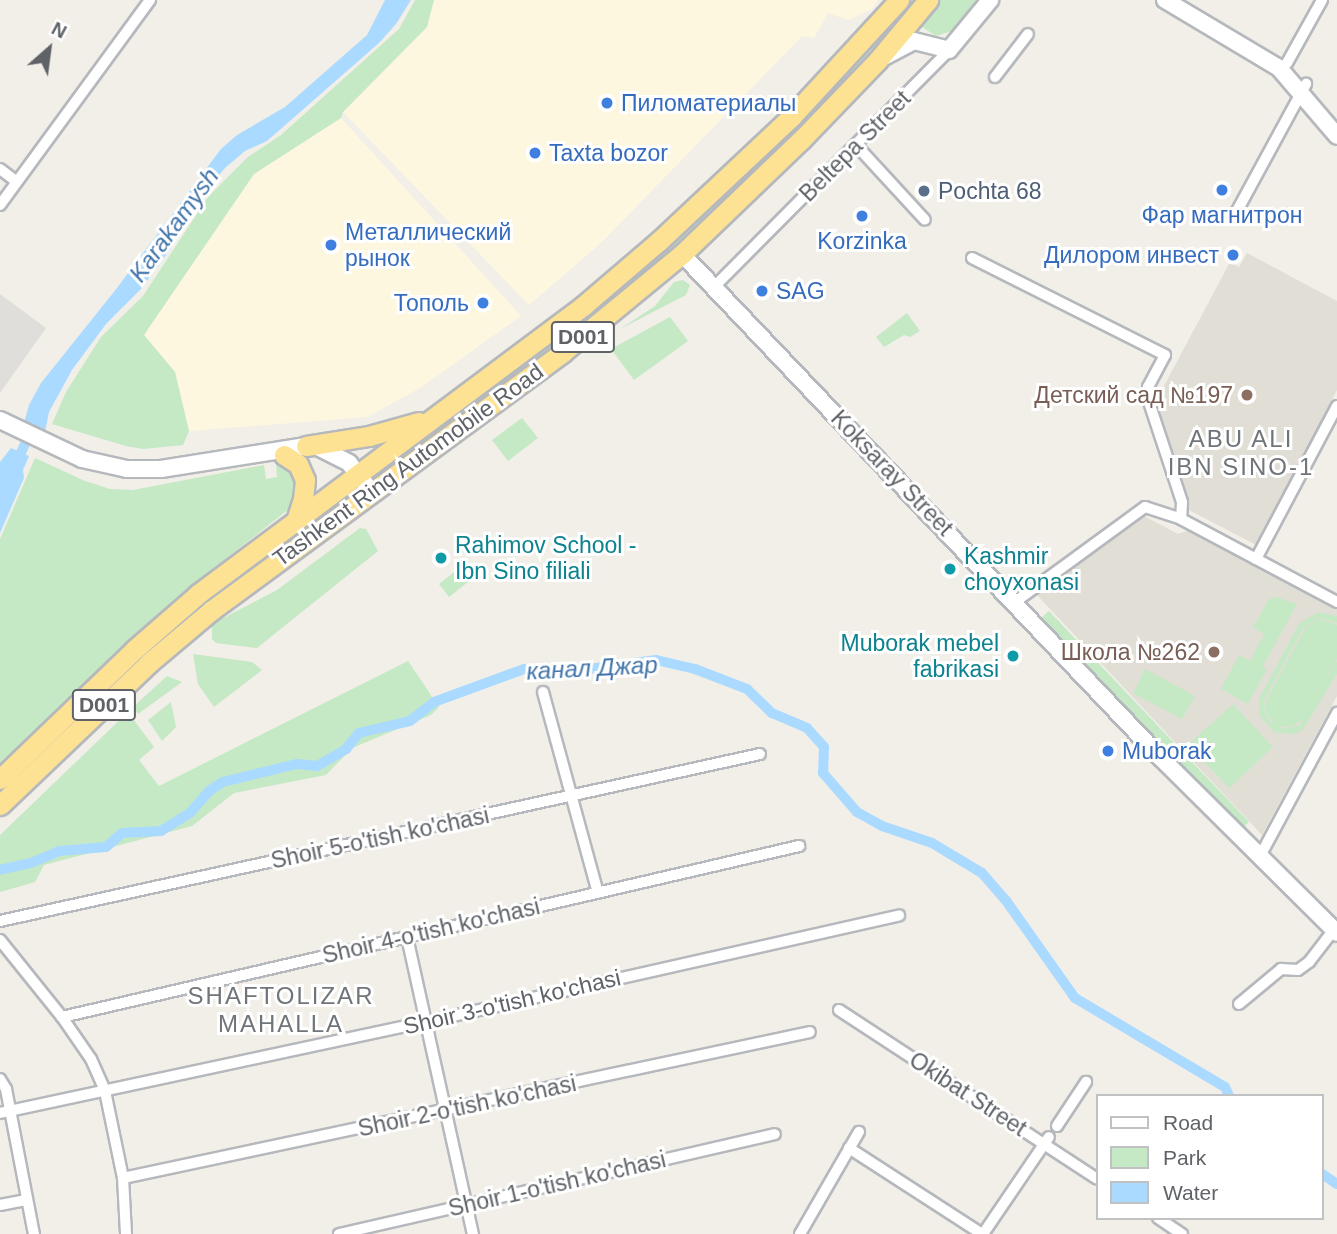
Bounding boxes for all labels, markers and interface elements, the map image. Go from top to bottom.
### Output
north arrow [14,14,84,84]
text: N [48,18,70,43]
street label: Beltepa Street [794,85,916,207]
place label: Пиломатериалы [621,89,796,117]
marker: Пиломатериалы [599,95,615,111]
place label: Taxta bozor [549,139,668,167]
marker: Taxta bozor [527,145,543,161]
water label: Karakamysh [123,163,225,287]
place label: Pochta 68 [938,177,1042,205]
marker: Фар магнитрон [1214,182,1230,198]
marker: Pochta 68 [916,183,932,199]
place label: Фар магнитрон [1142,201,1302,229]
marker: Korzinka [854,208,870,224]
place label: Металлический рынок [345,218,511,272]
place label: Korzinka [817,227,907,255]
marker: Металлический рынок [323,237,339,253]
place label: Дилором инвест [1044,241,1219,269]
marker: Дилором инвест [1225,247,1241,263]
place label: SAG [776,277,825,305]
marker: SAG [754,283,770,299]
place label: Тополь [394,289,469,317]
marker: Тополь [475,295,491,311]
road number: D001 [550,320,616,354]
street label: Tashkent Ring Automobile Road [267,357,549,573]
place label: Детский сад №197 [1034,381,1233,409]
marker: Детский сад №197 [1239,387,1255,403]
street label: Koksaray Street [825,405,959,541]
district label: ABU ALI IBN SINO-1 [1169,425,1313,481]
place label: Rahimov School - Ibn Sino filiali [455,531,637,585]
place label: Kashmir choyxonasi [964,542,1079,596]
marker: Rahimov School - Ibn Sino filiali [433,550,449,566]
marker: Kashmir choyxonasi [942,561,958,577]
place label: Muborak mebel fabrikasi [840,629,999,683]
place label: Школа №262 [1061,638,1200,666]
marker: Школа №262 [1206,644,1222,660]
marker: Muborak mebel fabrikasi [1005,648,1021,664]
water label: канал Джар [526,650,658,686]
road number: D001 [71,688,137,722]
place label: Muborak [1122,737,1211,765]
marker: Muborak [1100,743,1116,759]
street label: Shoir 5-o'tish ko'chasi [268,801,492,875]
street label: Shoir 4-o'tish ko'chasi [320,893,542,969]
street label: Shoir 3-o'tish ko'chasi [401,964,623,1040]
district label: SHAFTOLIZAR MAHALLA [189,982,373,1038]
street label: Okibat Street [904,1046,1032,1142]
street label: Shoir 2-o'tish ko'chasi [355,1069,579,1143]
legend [1096,1094,1323,1220]
text: Road [1163,1111,1213,1134]
street label: Shoir 1-o'tish ko'chasi [446,1146,668,1222]
text: Park [1163,1146,1206,1169]
text: Water [1163,1181,1218,1204]

